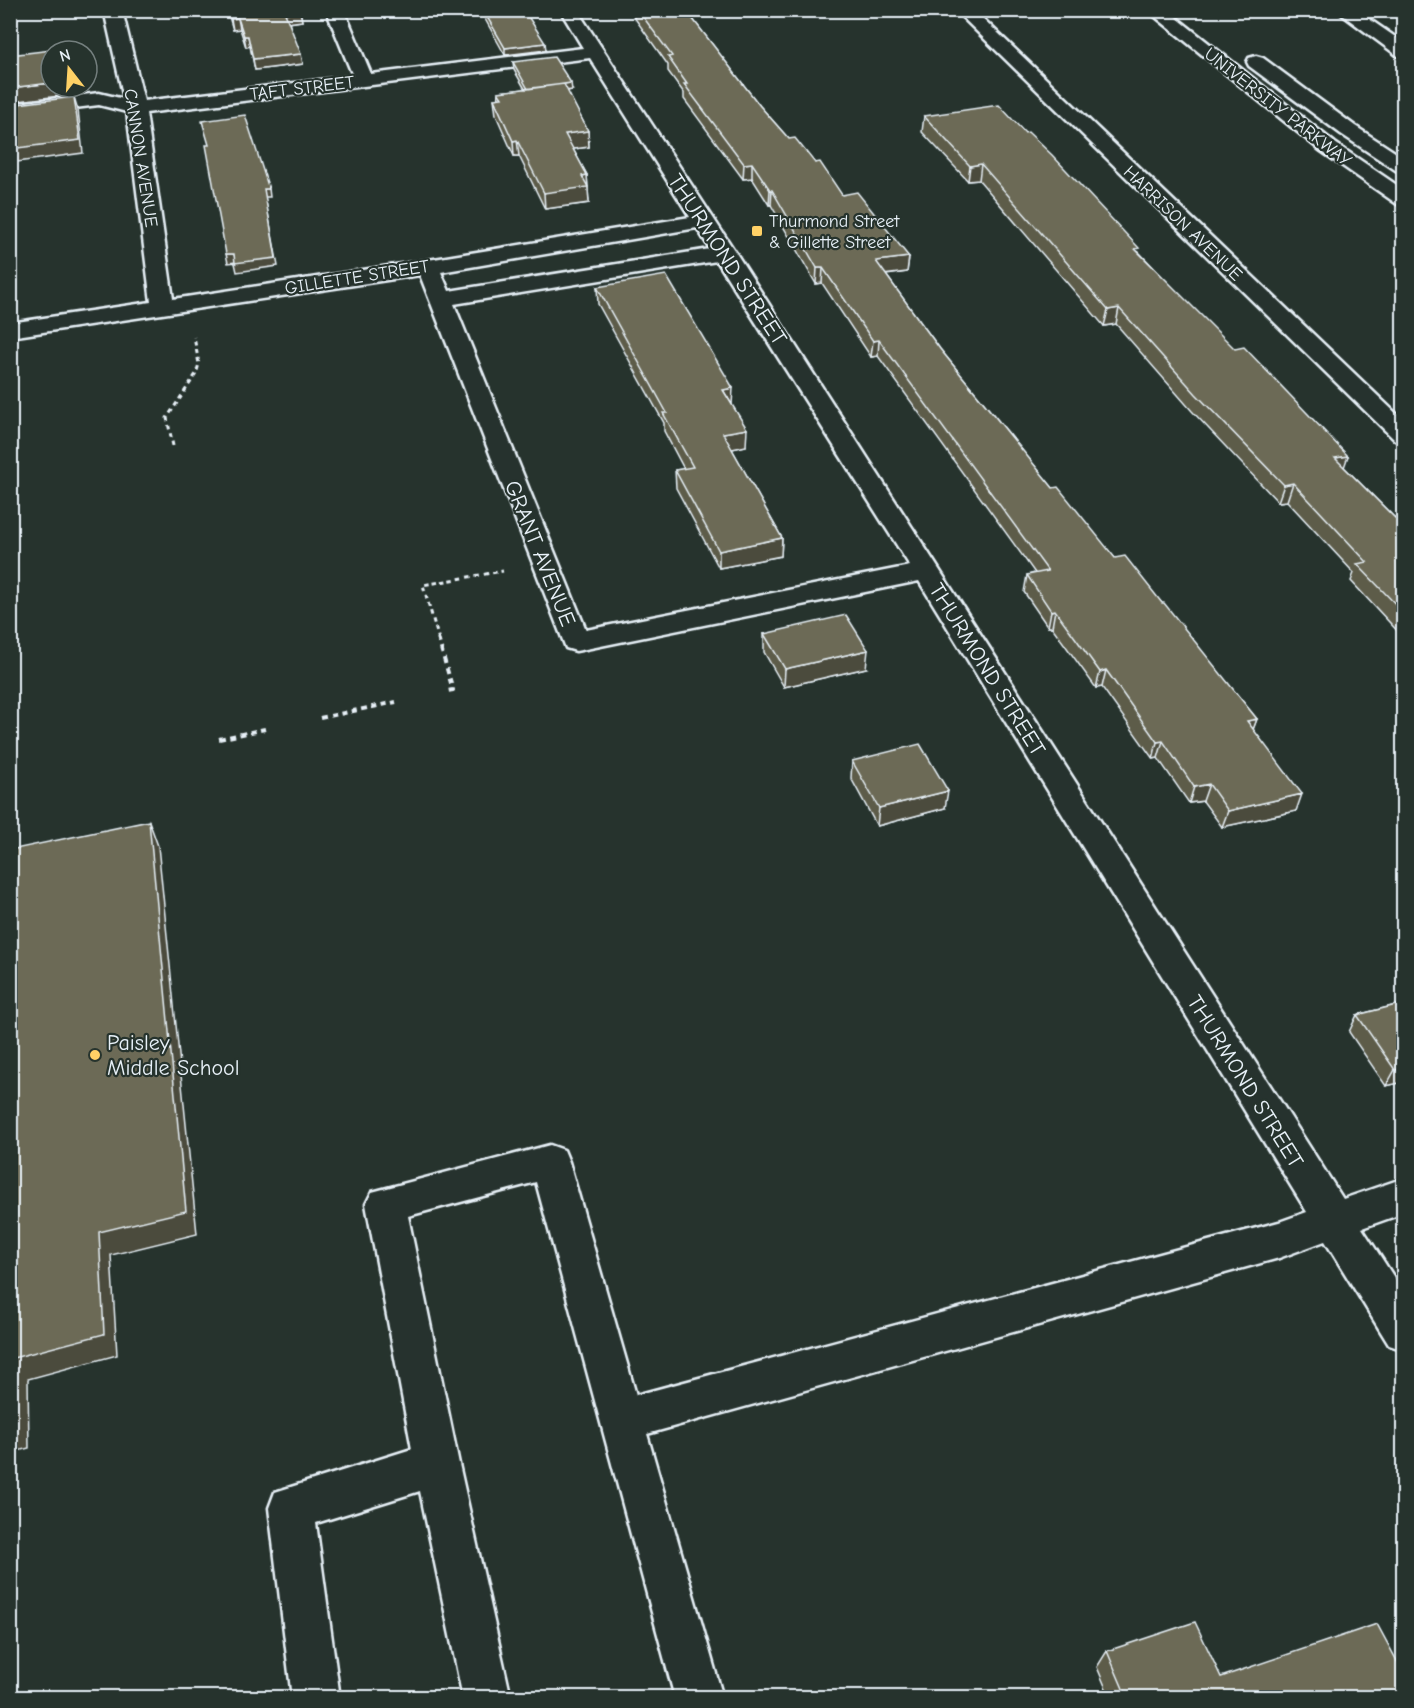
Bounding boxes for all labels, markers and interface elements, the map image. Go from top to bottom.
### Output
north arrow [39,39,99,99]
street label: UNIVERSITY PARKWAY [1200,43,1356,172]
text: N [57,45,73,66]
street label: TAFT STREET [249,72,356,105]
street label: CANNON AVENUE [119,87,162,229]
street label: HARRISON AVENUE [1119,161,1246,285]
street label: THURMOND STREET [662,169,792,350]
place label: Thurmond Street & Gillette Street [769,211,900,253]
marker: Thurmond Street & Gillette Street [750,224,764,238]
street label: GILLETTE STREET [283,256,431,299]
street label: GRANT AVENUE [499,477,581,630]
street label: THURMOND STREET [923,578,1051,761]
street label: THURMOND STREET [1181,990,1309,1173]
place label: Paisley Middle School [107,1030,240,1081]
marker: Paisley Middle School [88,1048,102,1062]

